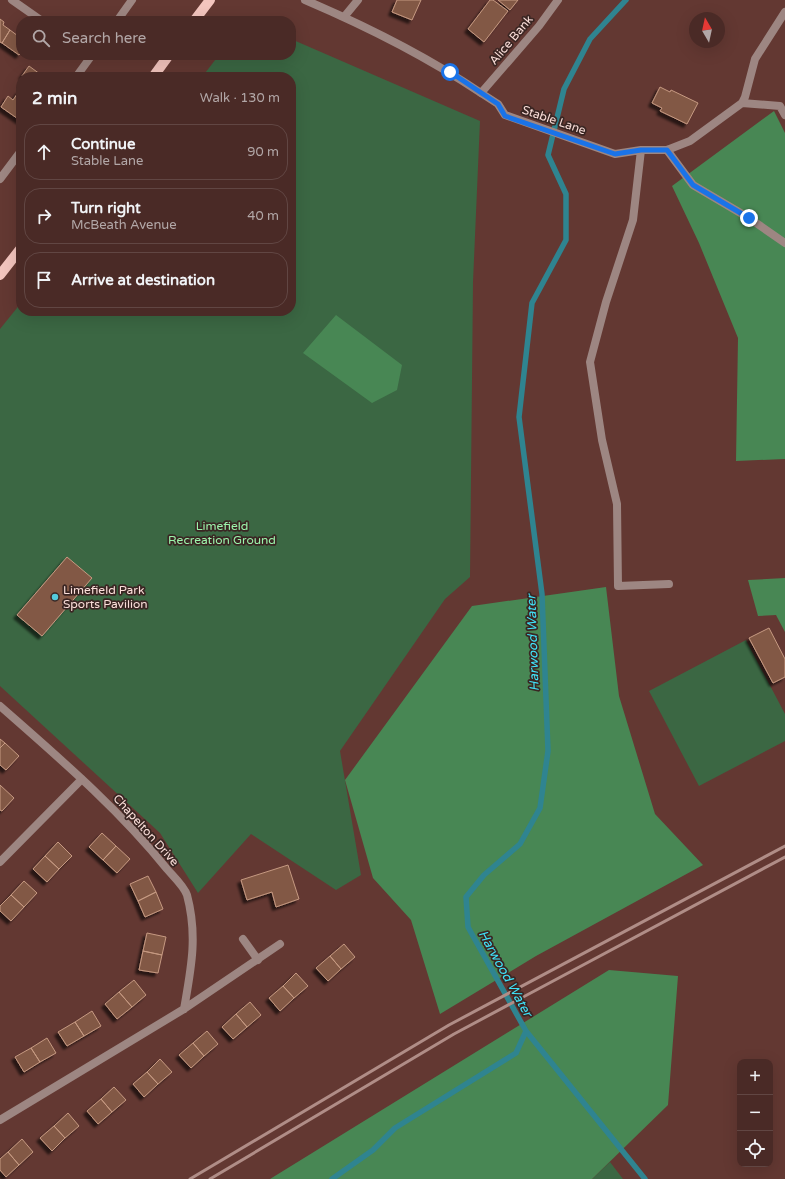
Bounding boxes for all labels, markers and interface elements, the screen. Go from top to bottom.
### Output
street label: Alice Bank [486,12,536,67]
north arrow [689,12,725,48]
search box [16,16,296,60]
icon: search [30,27,52,49]
text: Search here [62,29,146,47]
route start [441,63,459,81]
text: 2 min [32,88,77,109]
text: Walk · 130 m [200,90,280,106]
street label: Stable Lane [520,103,588,138]
text: Continue [71,135,135,153]
icon: ahead [33,141,55,163]
text: 90 m [247,144,279,160]
text: Stable Lane [71,153,143,169]
text: Turn right [71,199,141,217]
icon: right [33,205,55,227]
text: 40 m [247,208,279,224]
route end [740,209,758,227]
text: McBeath Avenue [71,217,177,233]
icon: arrive [33,269,55,291]
text: Arrive at destination [71,271,215,289]
park label: Limefield Recreation Ground [168,519,276,547]
place label: Limefield Park Sports Pavilion [63,583,148,611]
marker: Limefield Park Sports Pavilion [50,592,60,602]
water label: Harwood Water [523,592,543,692]
street label: Chapelton Drive [110,791,182,869]
water label: Harwood Water [475,927,537,1021]
map controls [737,1059,773,1167]
button: + [737,1059,773,1095]
button: − [737,1095,773,1131]
button: locate [737,1131,773,1167]

